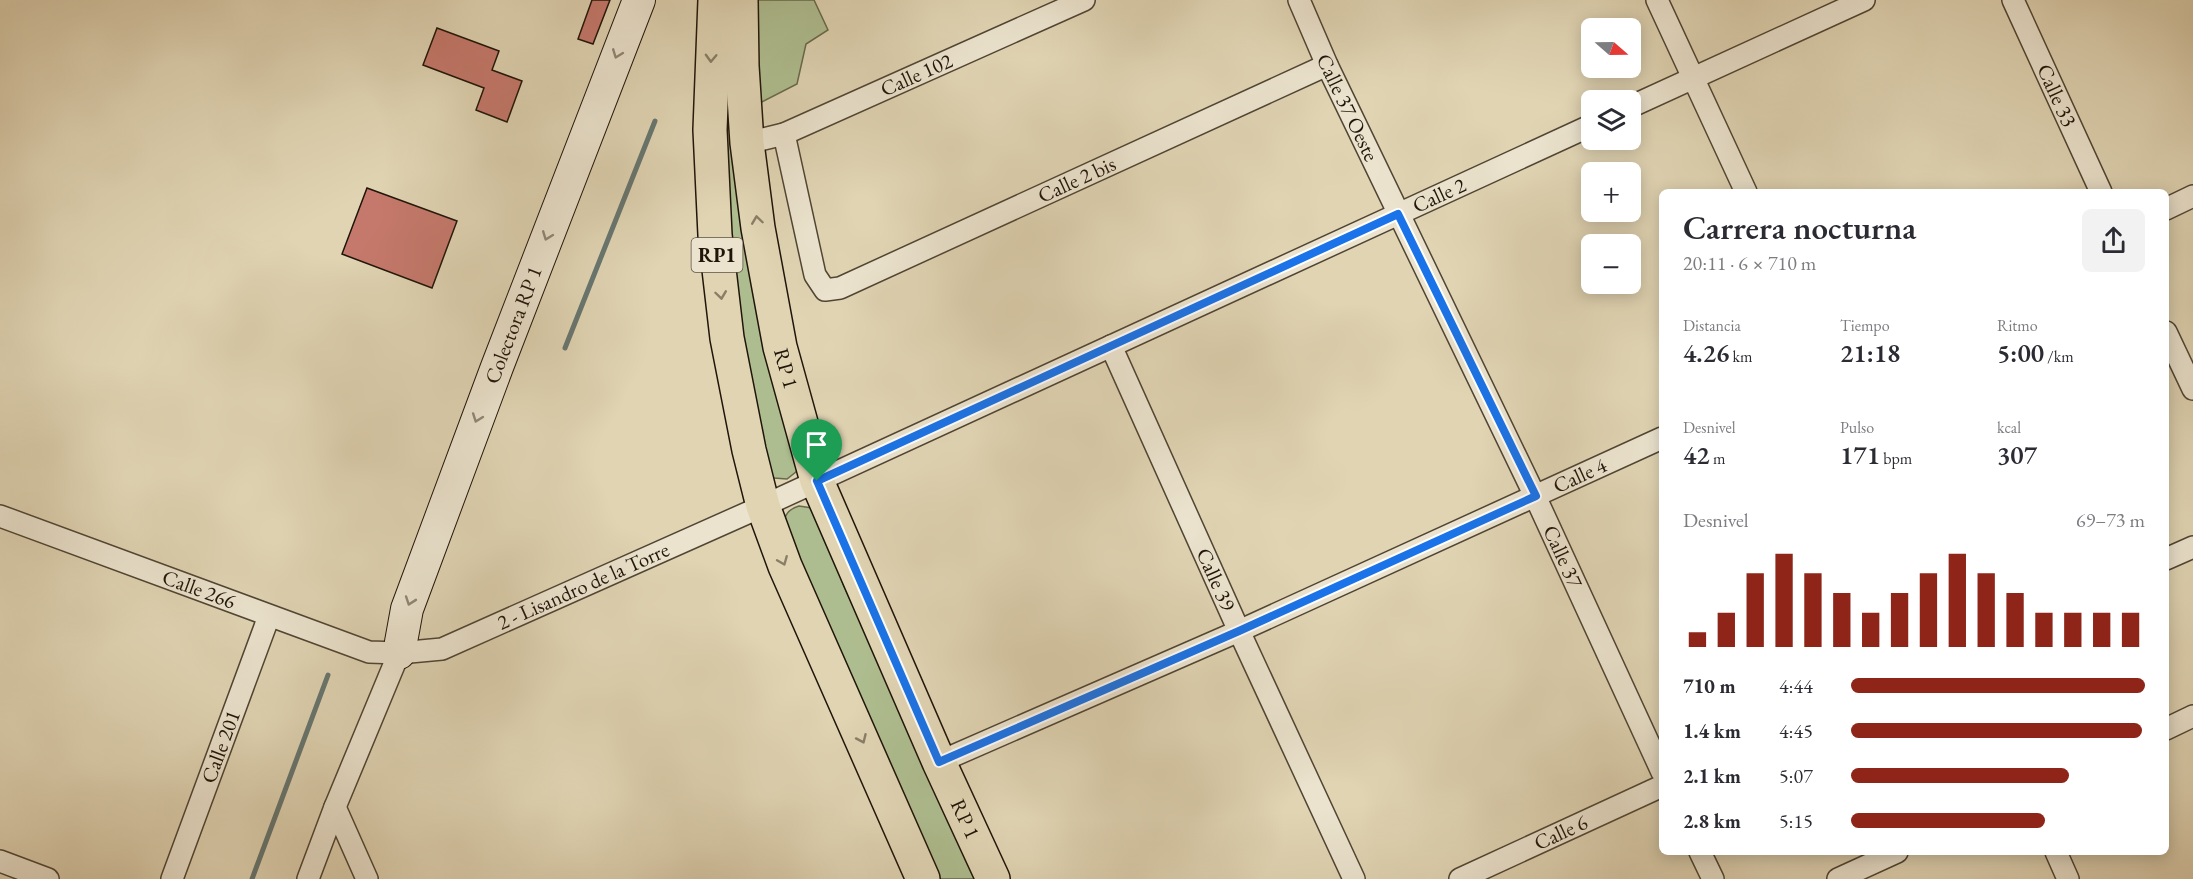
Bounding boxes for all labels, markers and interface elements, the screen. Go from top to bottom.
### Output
north arrow [1581,18,1641,78]
map controls [1581,18,1641,294]
street label: Calle 102 [876,47,956,102]
one-way arrow [612,48,624,59]
street label: Calle 37 Oeste [1311,50,1385,165]
one-way arrow [705,54,718,63]
street label: Calle 33 [2031,60,2083,131]
button: layers [1581,90,1641,150]
street label: Calle 2 bis [1033,149,1120,209]
button: + [1581,162,1641,222]
street label: Calle 2 [1408,171,1470,219]
text: Carrera nocturna [1683,206,1916,249]
button: share [2082,209,2145,272]
one-way arrow [751,215,764,224]
one-way arrow [542,230,554,241]
button: − [1581,234,1641,294]
road number: RP1 [692,238,742,272]
text: 20:11 · 6 × 710 m [1683,250,1816,276]
street label: Colectora RP 1 [478,262,548,387]
one-way arrow [715,290,727,300]
text: Distancia [1683,315,1741,336]
text: Tiempo [1840,315,1890,336]
text: Ritmo [1997,315,2038,336]
text: 4.26 [1683,336,1729,370]
text: 21:18 [1840,336,1900,370]
text: 5:00 [1997,336,2044,370]
street label: RP 1 [768,345,805,391]
text: km [1729,346,1752,367]
text: /km [2044,346,2074,367]
one-way arrow [472,413,485,423]
text: Desnivel [1683,417,1736,438]
text: Pulso [1840,417,1874,438]
text: kcal [1997,417,2021,438]
pin [791,419,842,481]
icon: arrive [800,428,833,461]
text: 42 [1683,438,1710,472]
text: 171 [1840,438,1880,472]
text: 307 [1997,438,2037,472]
text: m [1710,448,1725,469]
text: bpm [1880,448,1912,469]
street label: Calle 4 [1549,451,1611,499]
text: Desnivel [1683,507,1749,533]
text: 69–73 m [2076,507,2145,533]
street label: Calle 37 [1537,521,1590,593]
street label: 2 - Lisandro de la Torre [493,536,673,636]
street label: Calle 39 [1191,544,1242,615]
one-way arrow [776,555,788,566]
street label: Calle 266 [159,563,239,615]
one-way arrow [404,595,417,606]
text: 710 m [1683,673,1736,699]
text: 4:44 [1779,673,1813,699]
street label: Calle 201 [194,706,246,787]
text: 1.4 km [1683,718,1741,744]
text: 4:45 [1779,718,1813,744]
one-way arrow [854,733,866,744]
text: 2.1 km [1683,763,1741,789]
text: 5:07 [1779,763,1813,789]
street label: RP 1 [945,795,987,843]
street label: Calle 6 [1530,808,1592,856]
text: 2.8 km [1683,808,1741,834]
text: 5:15 [1779,808,1813,834]

